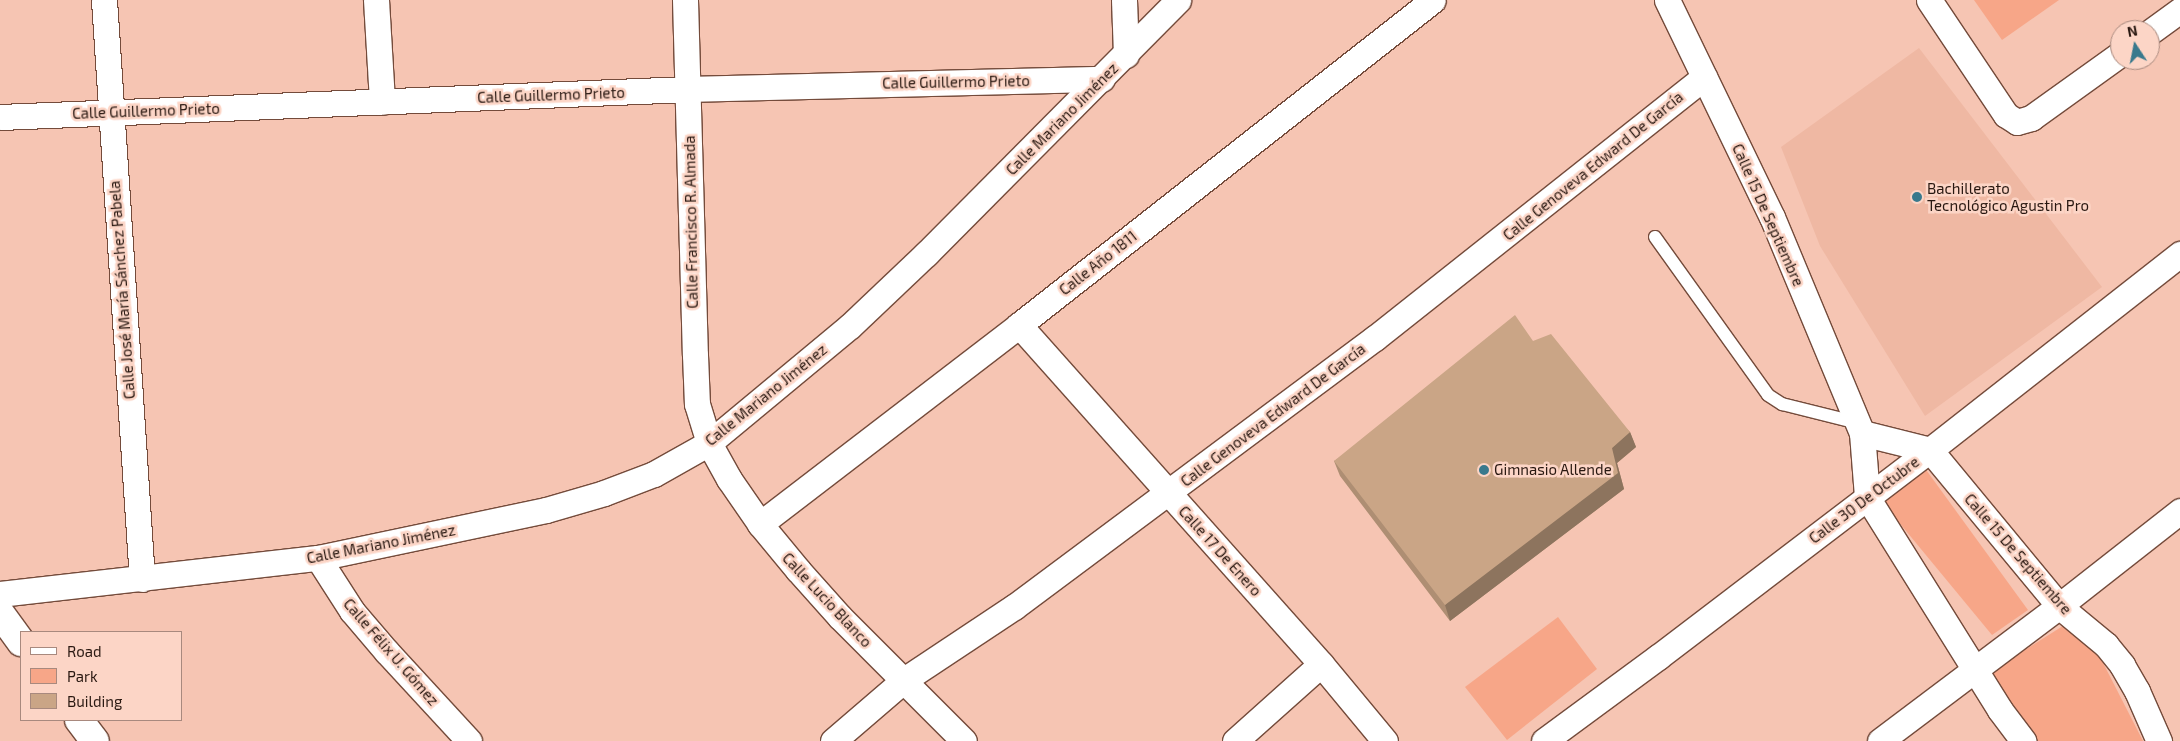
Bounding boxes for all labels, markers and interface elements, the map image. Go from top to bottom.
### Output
north arrow [2110,20,2160,70]
text: N [2126,21,2139,40]
street label: Calle Mariano Jiménez [1002,59,1122,179]
street label: Calle Guillermo Prieto [882,72,1030,92]
street label: Calle Guillermo Prieto [477,83,625,107]
street label: Calle Genoveva Edward De García [1499,88,1687,244]
street label: Calle Guillermo Prieto [72,99,220,123]
street label: Calle Francisco R. Almada [680,135,702,309]
street label: Calle 15 De Septiembre [1728,141,1808,289]
place label: Bachillerato Tecnológico Agustin Pro [1927,179,2089,214]
street label: Calle José María Sánchez Pabela [105,180,139,400]
marker: Bachillerato Tecnológico Agustin Pro [1911,191,1923,203]
street label: Calle Año 1811 [1055,227,1141,299]
street label: Calle Mariano Jiménez [701,340,831,450]
street label: Calle Genoveva Edward De García [1177,340,1369,490]
street label: Calle 30 De Octubre [1805,453,1923,547]
place label: Gimnasio Allende [1494,461,1612,479]
marker: Gimnasio Allende [1478,464,1490,476]
street label: Calle 15 De Septiembre [1961,490,2075,618]
street label: Calle 17 De Enero [1175,502,1265,600]
street label: Calle Mariano Jiménez [305,521,457,567]
street label: Calle Lucio Blanco [779,549,875,651]
street label: Calle Félix U. Gómez [340,595,442,709]
legend [20,631,182,721]
text: Road [67,642,102,660]
text: Park [67,667,98,685]
text: Building [67,692,122,710]

